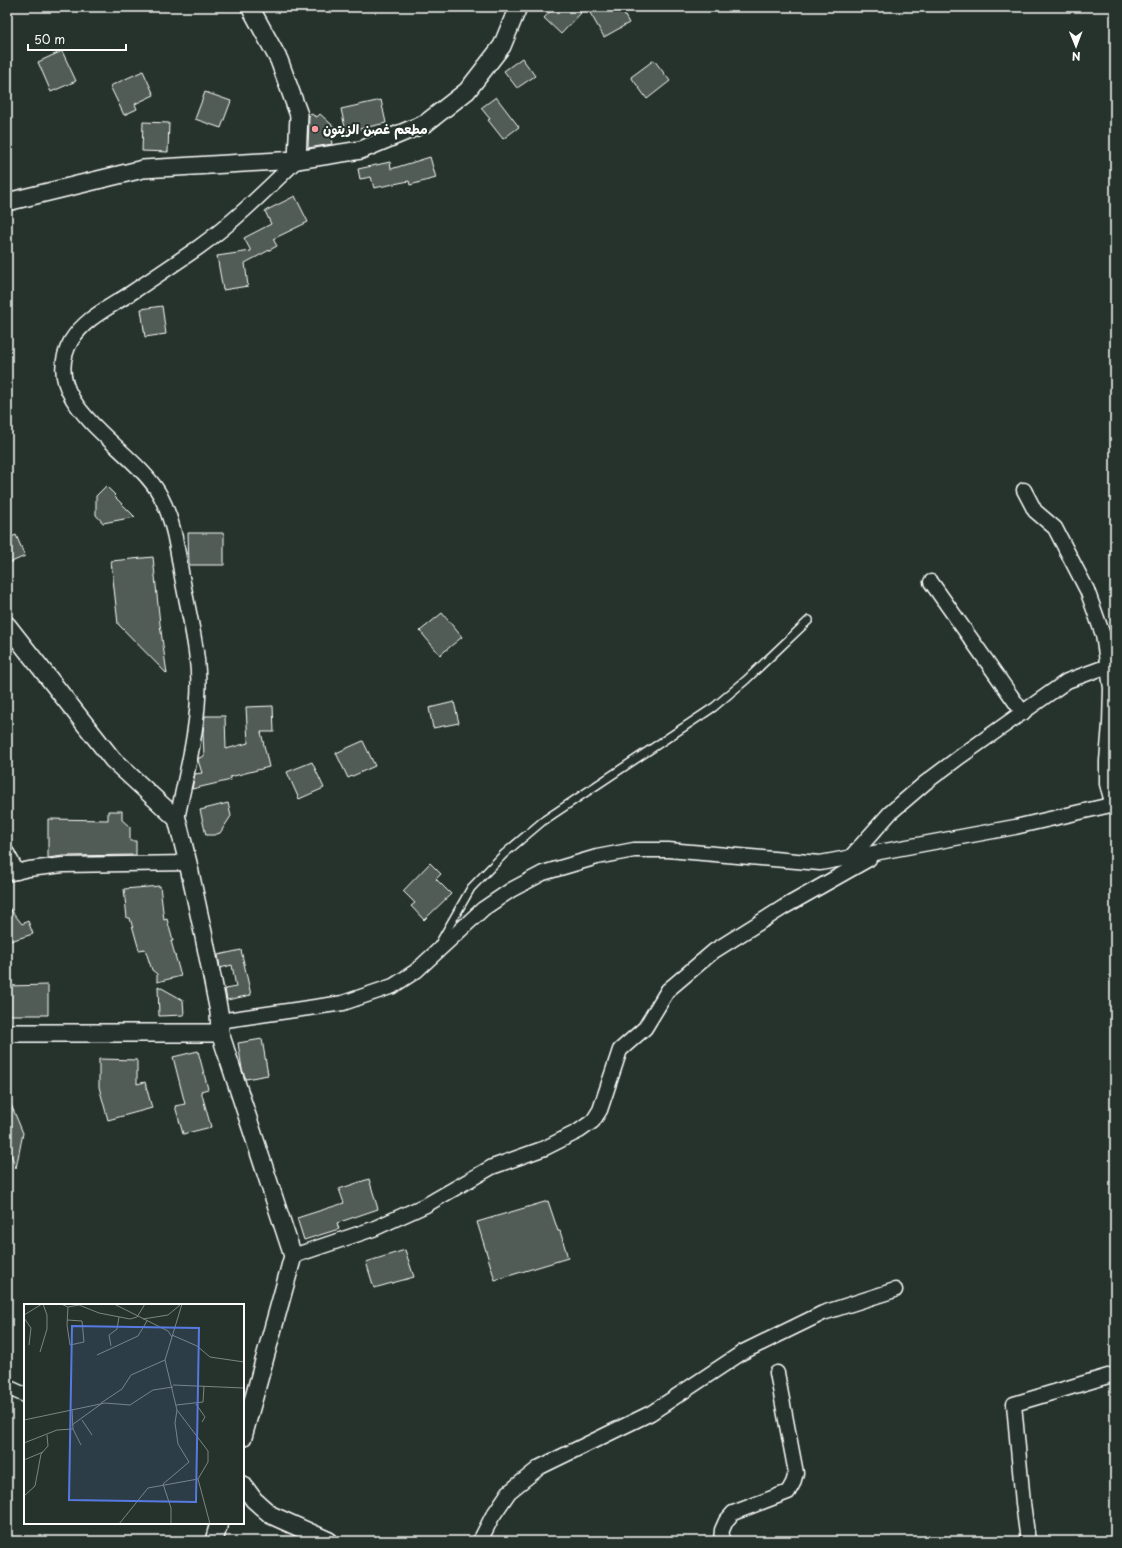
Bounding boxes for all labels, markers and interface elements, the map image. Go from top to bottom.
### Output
scale bar [28,26,126,52]
north arrow [1056,26,1096,66]
text: 50 m [34,30,65,48]
text: N [1071,48,1081,65]
place label: مطعم غصن الزيتون [323,119,428,140]
marker: مطعم غصن الزيتون [310,124,320,134]
inset map [24,1304,244,1524]

